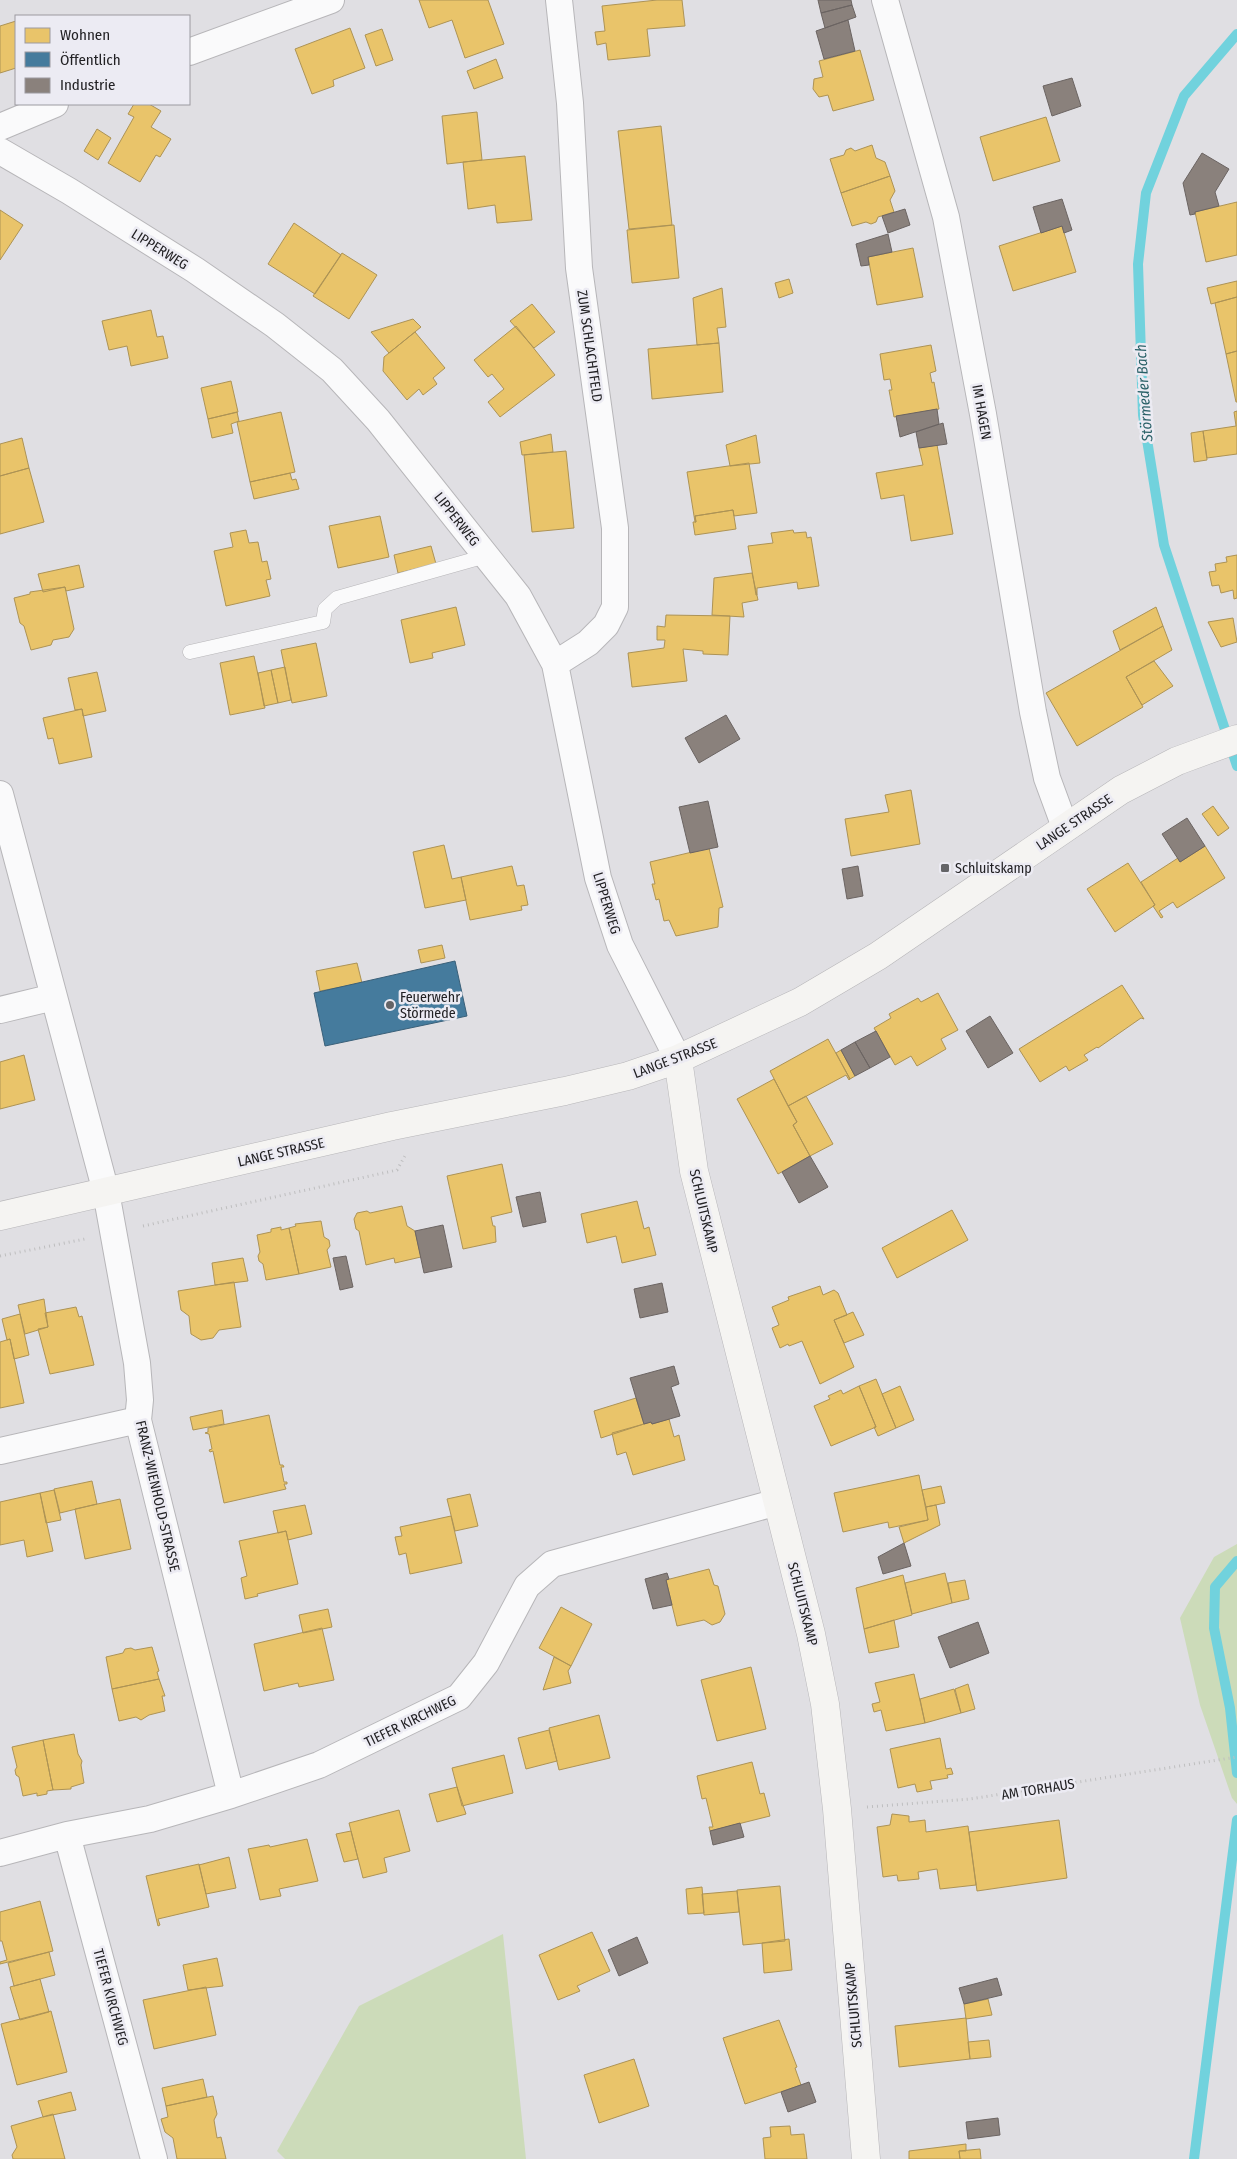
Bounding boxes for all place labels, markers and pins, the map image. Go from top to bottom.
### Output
place label: Schluitskamp [955,860,1032,877]
marker: Schluitskamp [939,862,951,874]
place label: Feuerwehr Störmede [400,989,460,1022]
marker: Feuerwehr Störmede [384,999,396,1011]

